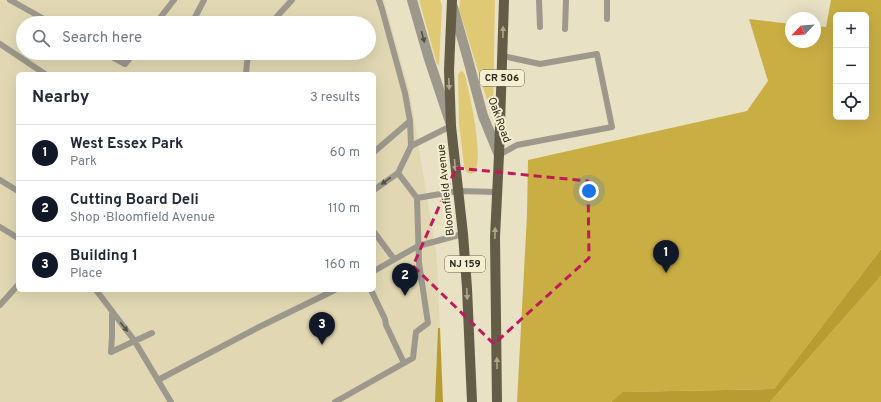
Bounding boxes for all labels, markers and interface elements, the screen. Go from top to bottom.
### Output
north arrow [785,12,821,48]
map controls [833,12,869,120]
button: + [833,12,869,48]
search box [16,16,376,60]
one-way arrow [500,25,506,38]
icon: search [30,27,52,49]
text: Search here [62,29,142,48]
one-way arrow [420,32,426,44]
button: − [833,48,869,84]
road number: CR 506 [480,70,524,86]
one-way arrow [446,78,453,90]
button: locate [833,84,869,120]
text: Nearby [32,87,89,109]
text: 3 results [310,90,360,106]
street label: Oak Road [484,95,514,145]
text: West Essex Park [70,135,183,154]
street label: Bloomfield Avenue [434,143,458,237]
text: 1 [42,145,48,161]
text: 60 m [330,145,360,161]
text: Park [70,154,97,170]
one-way arrow [452,159,458,171]
one-way arrow [380,177,391,185]
your location [579,181,599,201]
text: Cutting Board Deli [70,191,199,210]
text: 2 [41,201,49,217]
text: 110 m [328,201,360,217]
text: Shop · Bloomfield Avenue [70,210,215,226]
one-way arrow [492,226,498,239]
pin: 1 [653,240,679,273]
text: Building 1 [70,247,138,266]
road number: NJ 159 [445,256,485,272]
text: 3 [41,257,49,273]
text: 160 m [325,257,360,273]
pin: 2 [392,263,418,296]
text: Place [70,266,102,282]
one-way arrow [464,288,471,300]
pin: 3 [309,312,335,345]
one-way arrow [120,321,128,332]
one-way arrow [494,356,500,369]

